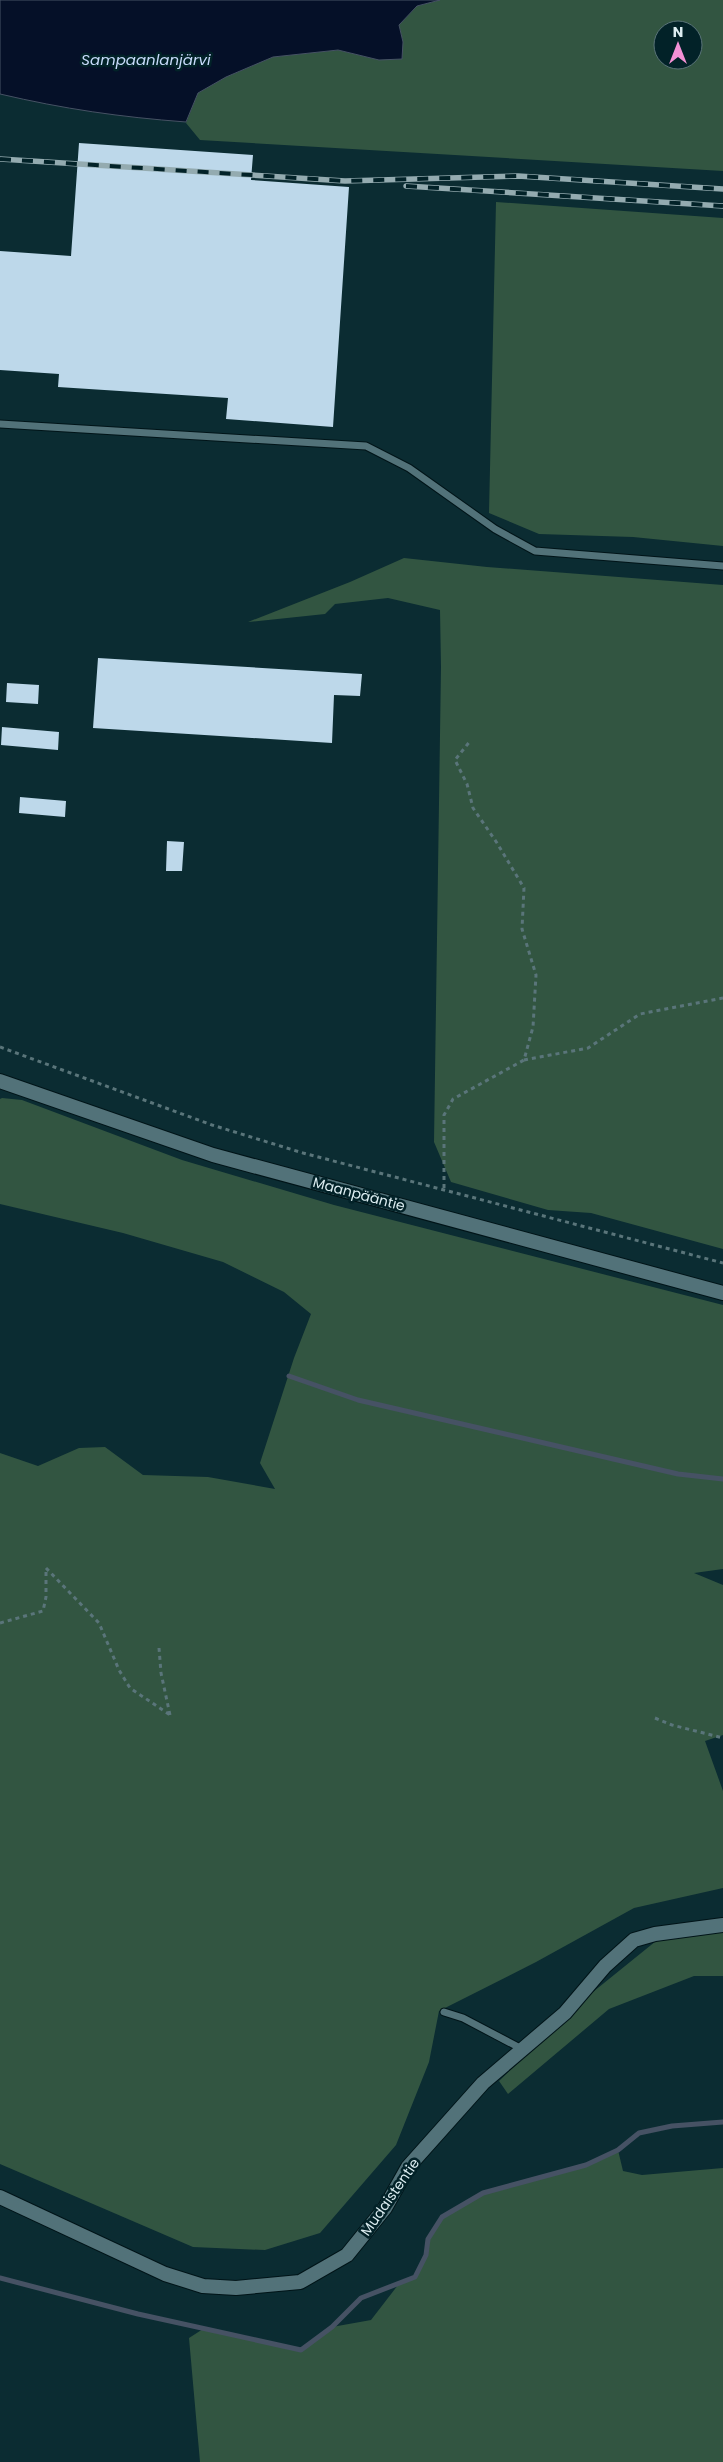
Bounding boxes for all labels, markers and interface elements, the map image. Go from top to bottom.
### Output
north arrow [653,20,703,70]
text: N [673,22,683,42]
water label: Sampaanlanjärvi [81,49,211,70]
street label: Maanpääntie [311,1172,408,1216]
street label: Mudaistentie [356,2154,424,2240]

